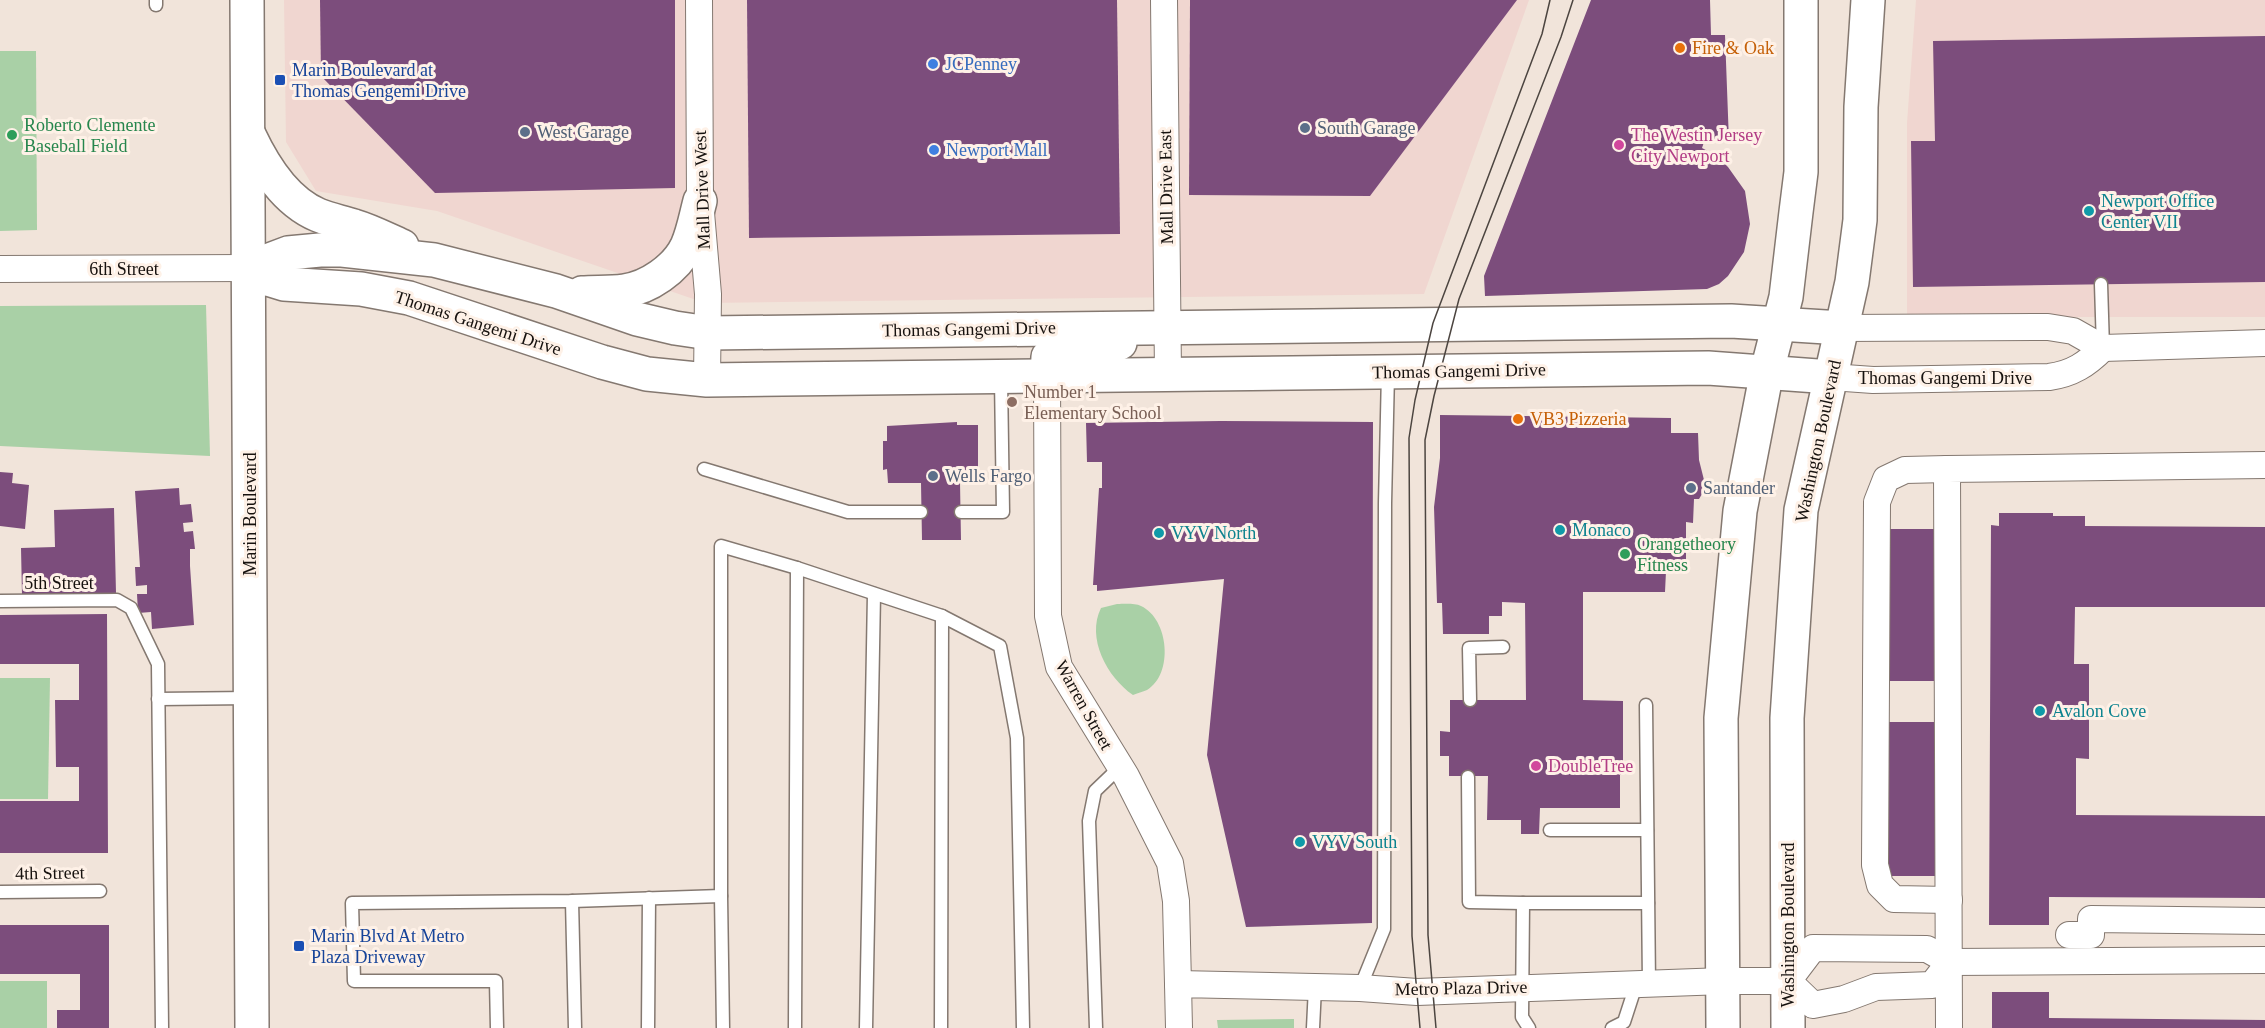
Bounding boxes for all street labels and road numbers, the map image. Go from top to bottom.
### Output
street label: Mall Drive East [1155,129,1177,245]
street label: Mall Drive West [690,130,714,250]
street label: 6th Street [89,259,159,279]
street label: Thomas Gangemi Drive [392,287,564,359]
street label: Thomas Gangemi Drive [882,317,1056,341]
street label: Washington Boulevard [1791,358,1845,524]
street label: Thomas Gangemi Drive [1372,359,1546,383]
street label: Thomas Gangemi Drive [1858,368,2032,388]
street label: Marin Boulevard [240,452,260,576]
street label: 5th Street [24,573,94,593]
street label: Warren Street [1051,657,1117,753]
street label: Washington Boulevard [1778,842,1798,1008]
street label: 4th Street [15,862,85,884]
street label: Metro Plaza Drive [1394,977,1528,999]

